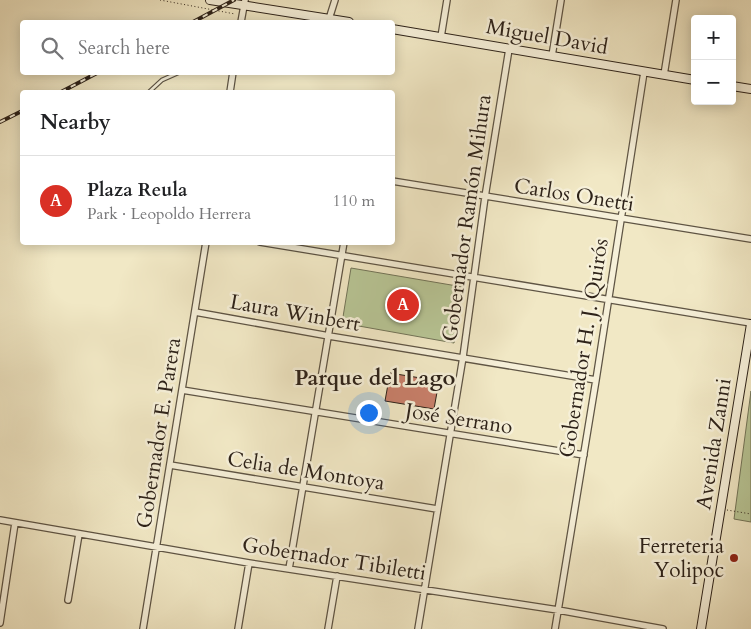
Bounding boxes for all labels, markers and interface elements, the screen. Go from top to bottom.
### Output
street label: Miguel David [484,12,610,62]
map controls [691,15,736,105]
button: + [691,15,736,60]
search box [20,20,395,75]
icon: search [38,34,66,62]
text: Search here [78,35,170,61]
button: − [691,60,736,105]
street label: Gobernador Ramón Mihura [435,93,499,343]
text: Nearby [40,108,111,137]
street label: Carlos Onetti [512,171,636,219]
text: Plaza Reula [87,177,187,203]
text: A [50,190,62,212]
text: 110 m [333,190,375,212]
text: Park · Leopoldo Herrera [87,203,251,225]
street label: Gobernador H. J. Quirós [552,236,616,460]
pin: A [387,286,419,324]
street label: Laura Winbert [228,287,363,339]
street label: Gobernador E. Parera [130,336,188,530]
district label: Parque del Lago [295,363,456,393]
street label: Avenida Zanni [689,376,739,512]
street label: José Serrano [400,396,515,442]
your location [356,400,382,426]
street label: Celia de Montoya [225,444,387,498]
street label: Gobernador Tibiletti [240,530,428,588]
place label: Ferreteria Yolipoc [639,532,724,585]
marker: Ferreteria Yolipoc [728,552,740,564]

